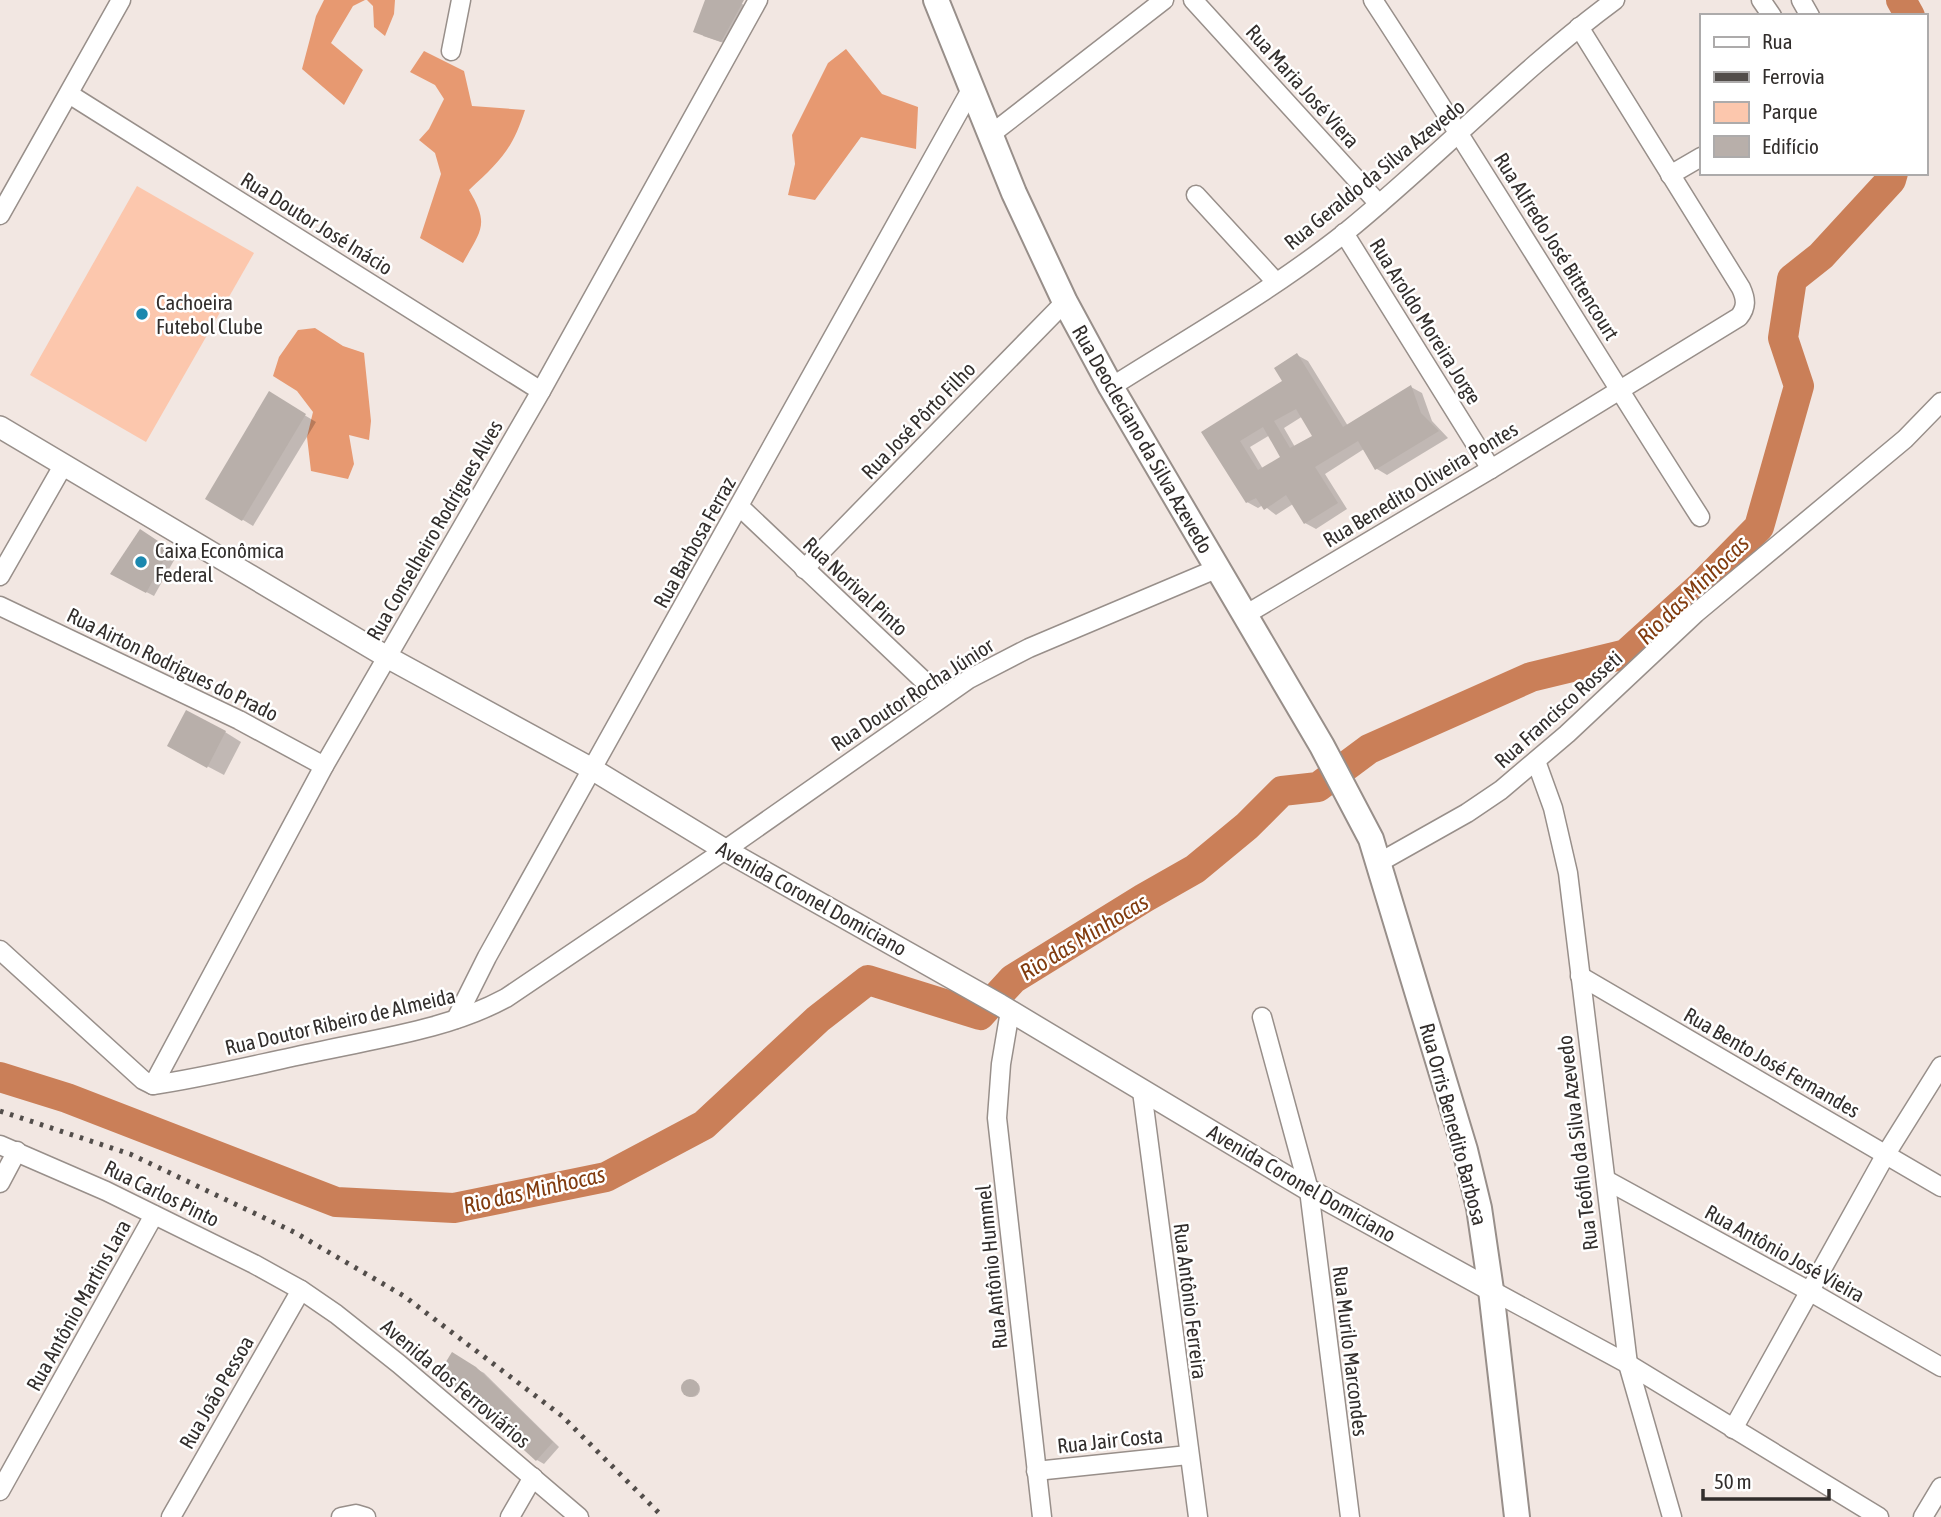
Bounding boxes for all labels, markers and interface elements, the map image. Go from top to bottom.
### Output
legend [1700,14,1927,175]
street label: Rua Maria José Viera [1241,19,1365,153]
text: Rua [1762,29,1792,53]
text: Ferrovia [1762,64,1825,88]
street label: Rua Geraldo da Silva Azevedo [1279,94,1469,254]
text: Parque [1762,99,1817,123]
text: Edifício [1762,134,1819,158]
street label: Rua Alfredo José Bittencourt [1490,148,1624,344]
street label: Rua Doutor José Inácio [237,167,397,279]
street label: Rua Aroldo Moreira Jorge [1365,234,1487,408]
place label: Cachoeira Futebol Clube [156,290,263,338]
marker: Cachoeira Futebol Clube [134,306,150,322]
street label: Rua Deocleciano da Silva Azevedo [1068,321,1218,557]
street label: Rua José Pôrto Filho [856,357,980,483]
street label: Rua Conselheiro Rodrigues Alves [361,416,507,644]
street label: Rua Benedito Oliveira Pontes [1318,416,1522,552]
street label: Rua Barbosa Ferraz [648,472,740,612]
water label: Rio das Minhocas [1632,530,1754,650]
street label: Rua Norival Pinto [799,532,913,640]
place label: Caixa Econômica Federal [155,538,284,586]
marker: Caixa Econômica Federal [133,554,149,570]
street label: Rua Airton Rodrigues do Prado [64,602,282,726]
street label: Rua Doutor Rocha Júnior [826,632,998,755]
street label: Rua Francisco Rosseti [1489,645,1627,773]
street label: Avenida Coronel Domiciano [713,836,911,960]
water label: Rio das Minhocas [1015,889,1153,985]
street label: Rua Doutor Ribeiro de Almeida [222,983,458,1059]
street label: Rua Bento José Fernandes [1680,1002,1864,1122]
street label: Rua Orris Benedito Barbosa [1415,1020,1493,1228]
street label: Rua Teófilo da Silva Azevedo [1552,1034,1602,1252]
street label: Avenida Coronel Domiciano [1204,1119,1400,1247]
street label: Rua Carlos Pinto [101,1155,223,1231]
water label: Rio das Minhocas [461,1161,607,1219]
street label: Rua Antônio Hummel [970,1183,1012,1350]
street label: Rua Antônio José Vieira [1701,1199,1869,1307]
street label: Rua Antônio Martins Lara [21,1215,135,1395]
street label: Rua Antônio Ferreira [1170,1222,1212,1380]
street label: Rua Murilo Marcondes [1329,1264,1373,1438]
street label: Avenida dos Ferroviários [377,1314,535,1452]
street label: Rua João Pessoa [174,1331,258,1453]
street label: Rua Jair Costa [1056,1423,1164,1457]
scale bar [1703,1458,1829,1502]
text: 50 m [1714,1469,1752,1493]

